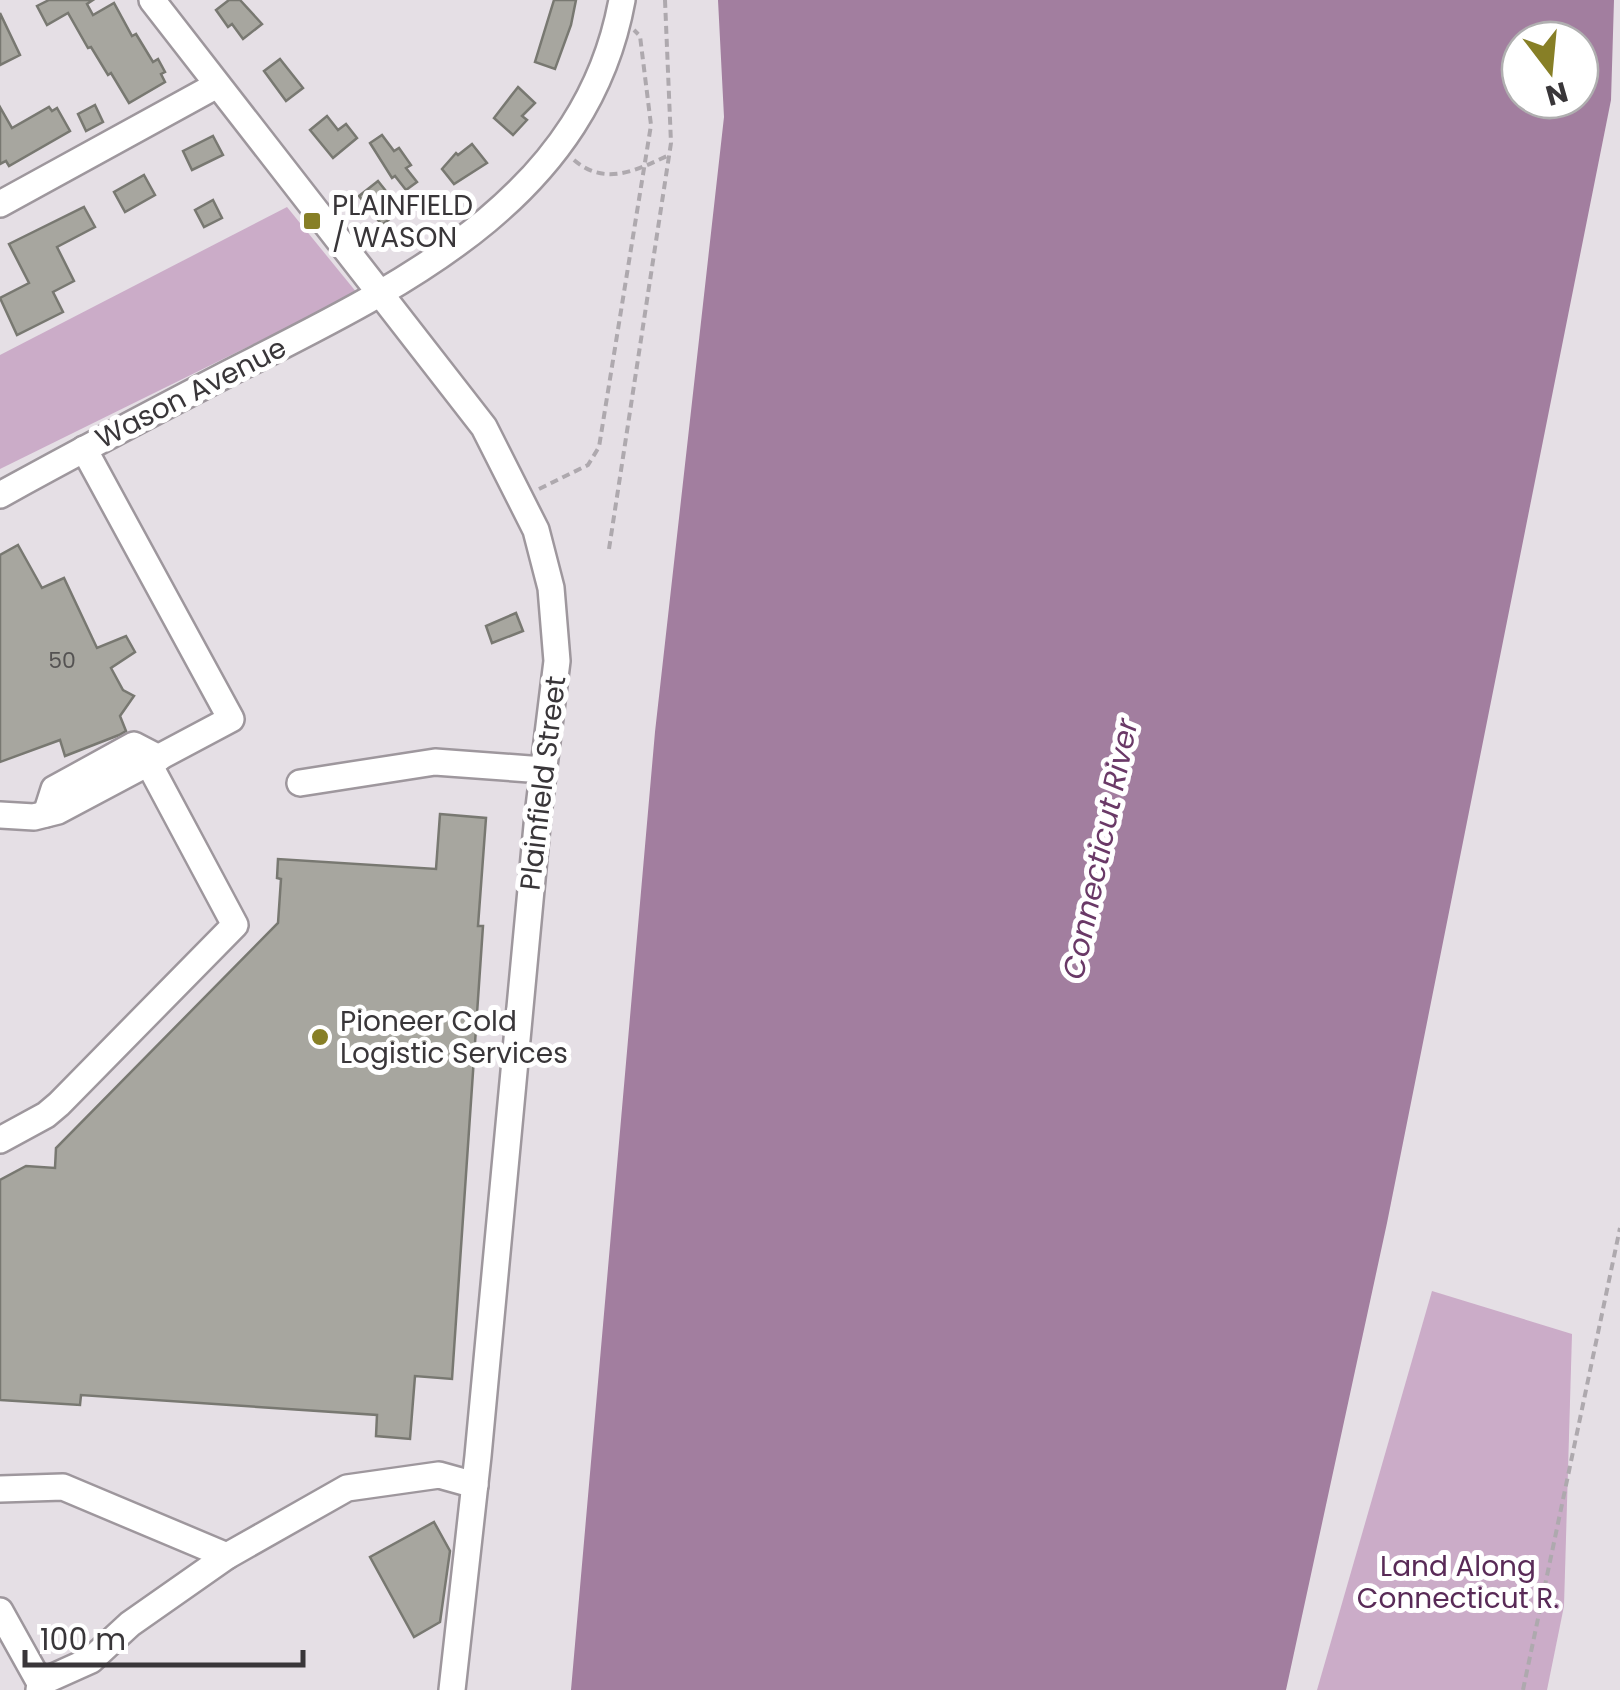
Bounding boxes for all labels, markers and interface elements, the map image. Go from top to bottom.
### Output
north arrow [1500,20,1600,120]
text: N [1541,72,1572,115]
place label: PLAINFIELD / WASON [332,186,473,257]
marker: PLAINFIELD / WASON [301,210,323,232]
street label: Wason Avenue [89,328,293,458]
house number: 50 [48,645,76,676]
street label: Plainfield Street [511,674,575,892]
water label: Connecticut River [1051,714,1149,983]
place label: Pioneer Cold Logistic Services [340,1002,568,1073]
marker: Pioneer Cold Logistic Services [309,1026,331,1048]
park label: Land Along Connecticut R. [1357,1547,1559,1618]
scale bar [25,1605,302,1667]
text: 100 m [40,1618,126,1661]

